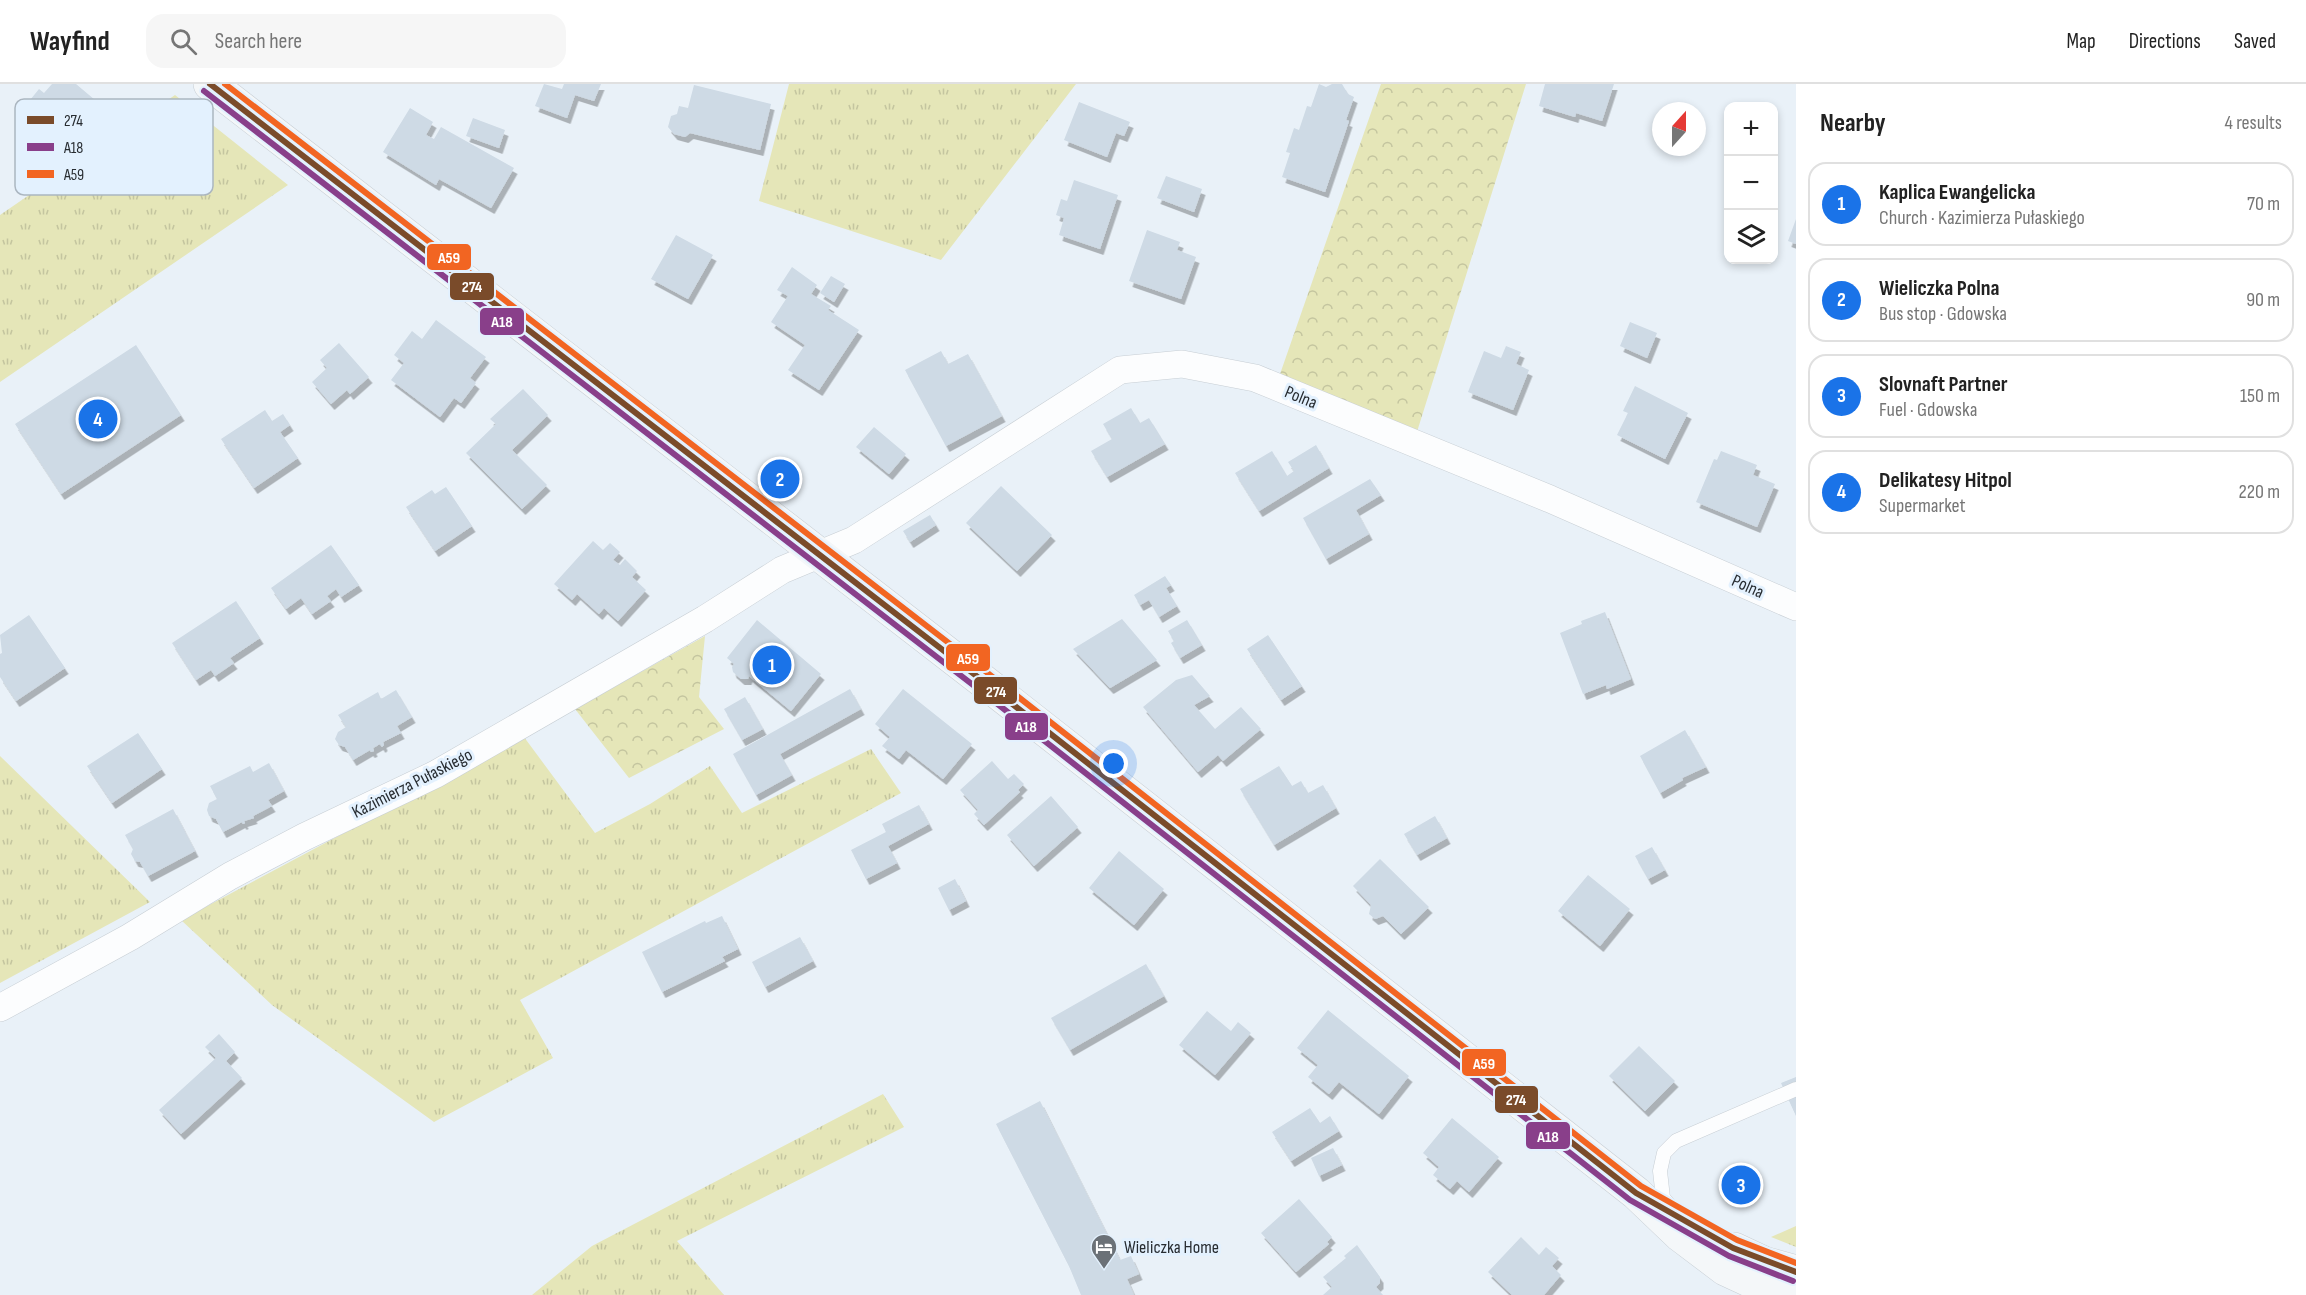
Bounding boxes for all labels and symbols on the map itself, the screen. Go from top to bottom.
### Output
legend [15,99,213,195]
north arrow [1652,102,1706,156]
text: 274 [64,112,83,131]
text: A18 [63,139,83,158]
text: A59 [63,166,84,185]
line badge: A59 [426,243,472,271]
text: A59 [437,249,460,268]
line badge: 274 [449,272,495,301]
text: 274 [462,278,483,297]
line badge: A18 [479,307,525,336]
text: A18 [490,313,513,332]
street label: Polna [1282,382,1320,413]
pin: 4 [78,396,118,442]
pin: 2 [760,456,800,502]
street label: Polna [1728,570,1767,603]
pin: 1 [752,642,792,688]
line badge: A59 [945,643,991,672]
text: A59 [956,650,979,669]
line badge: 274 [973,676,1018,705]
text: 274 [986,683,1007,702]
line badge: A18 [1004,712,1049,741]
text: A18 [1014,718,1037,737]
street label: Kazimierza Pułaskiego [349,744,476,823]
your location [1099,749,1128,778]
line badge: A59 [1461,1048,1507,1077]
text: A59 [1472,1055,1495,1074]
line badge: 274 [1494,1085,1539,1114]
text: 274 [1506,1091,1527,1110]
line badge: A18 [1525,1121,1571,1150]
text: A18 [1536,1128,1559,1147]
pin: 3 [1722,1162,1760,1208]
hotel icon: Wieliczka Home [1089,1232,1119,1270]
place label: Wieliczka Home [1124,1237,1219,1258]

